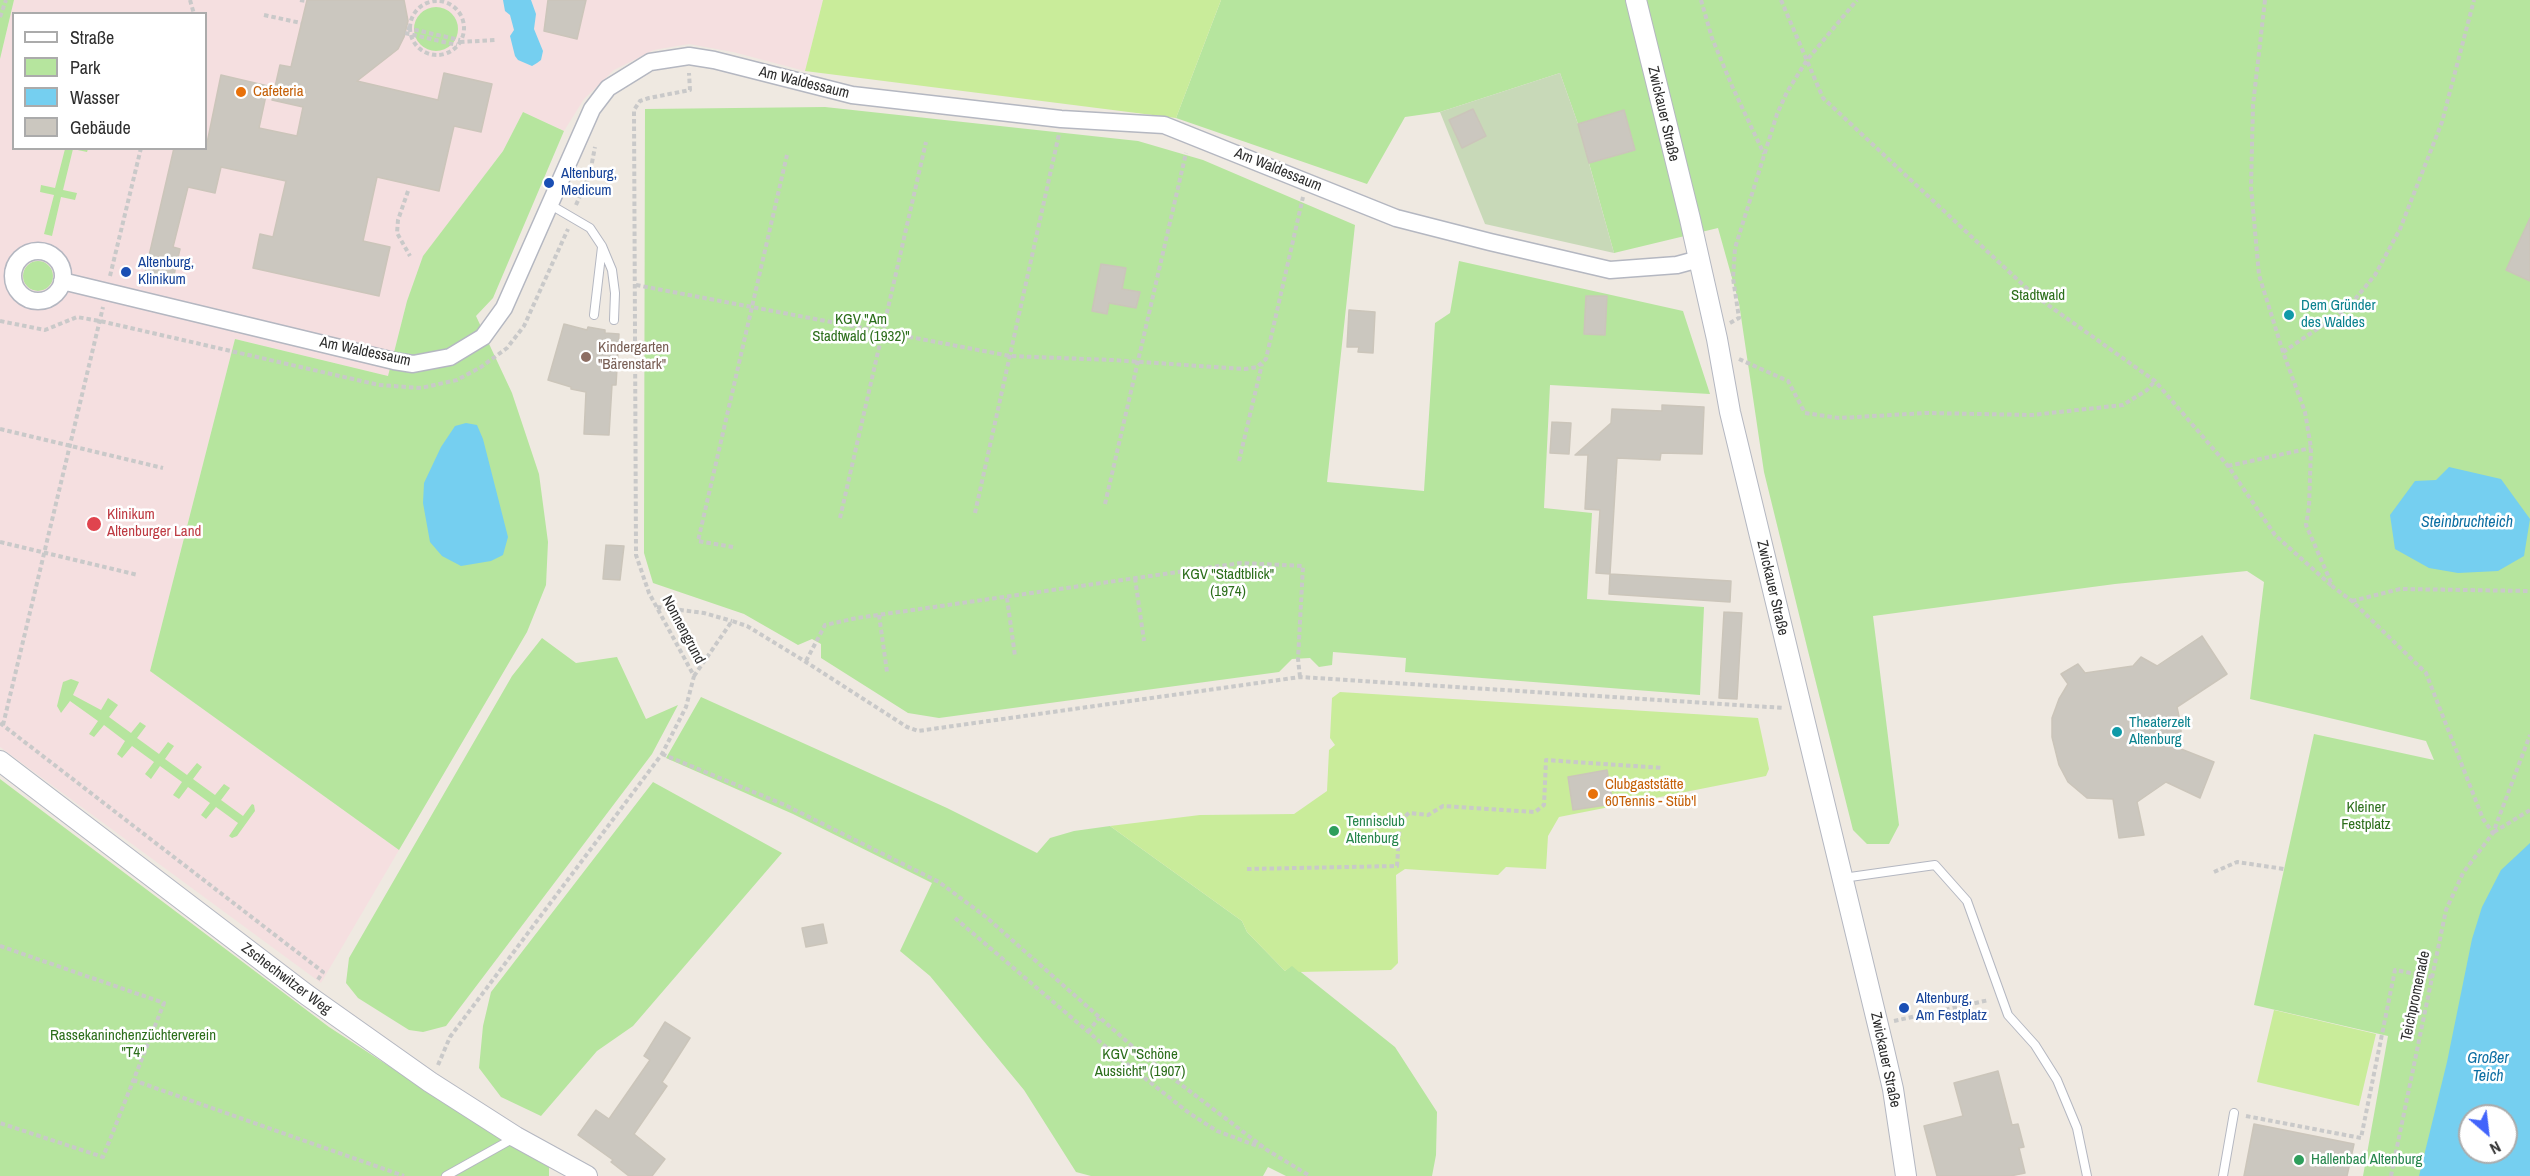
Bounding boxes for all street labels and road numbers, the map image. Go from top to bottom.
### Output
street label: Am Waldessaum [757,63,851,103]
street label: Zwickauer Straße [1643,65,1683,163]
street label: Am Waldessaum [1232,144,1324,196]
street label: Am Waldessaum [318,334,412,370]
street label: Zwickauer Straße [1752,539,1792,637]
street label: Nonnengrund [658,593,708,667]
street label: Zschechwitzer Weg [238,939,334,1019]
street label: Teichpromenade [2398,949,2434,1043]
street label: Zwickauer Straße [1866,1011,1904,1109]

